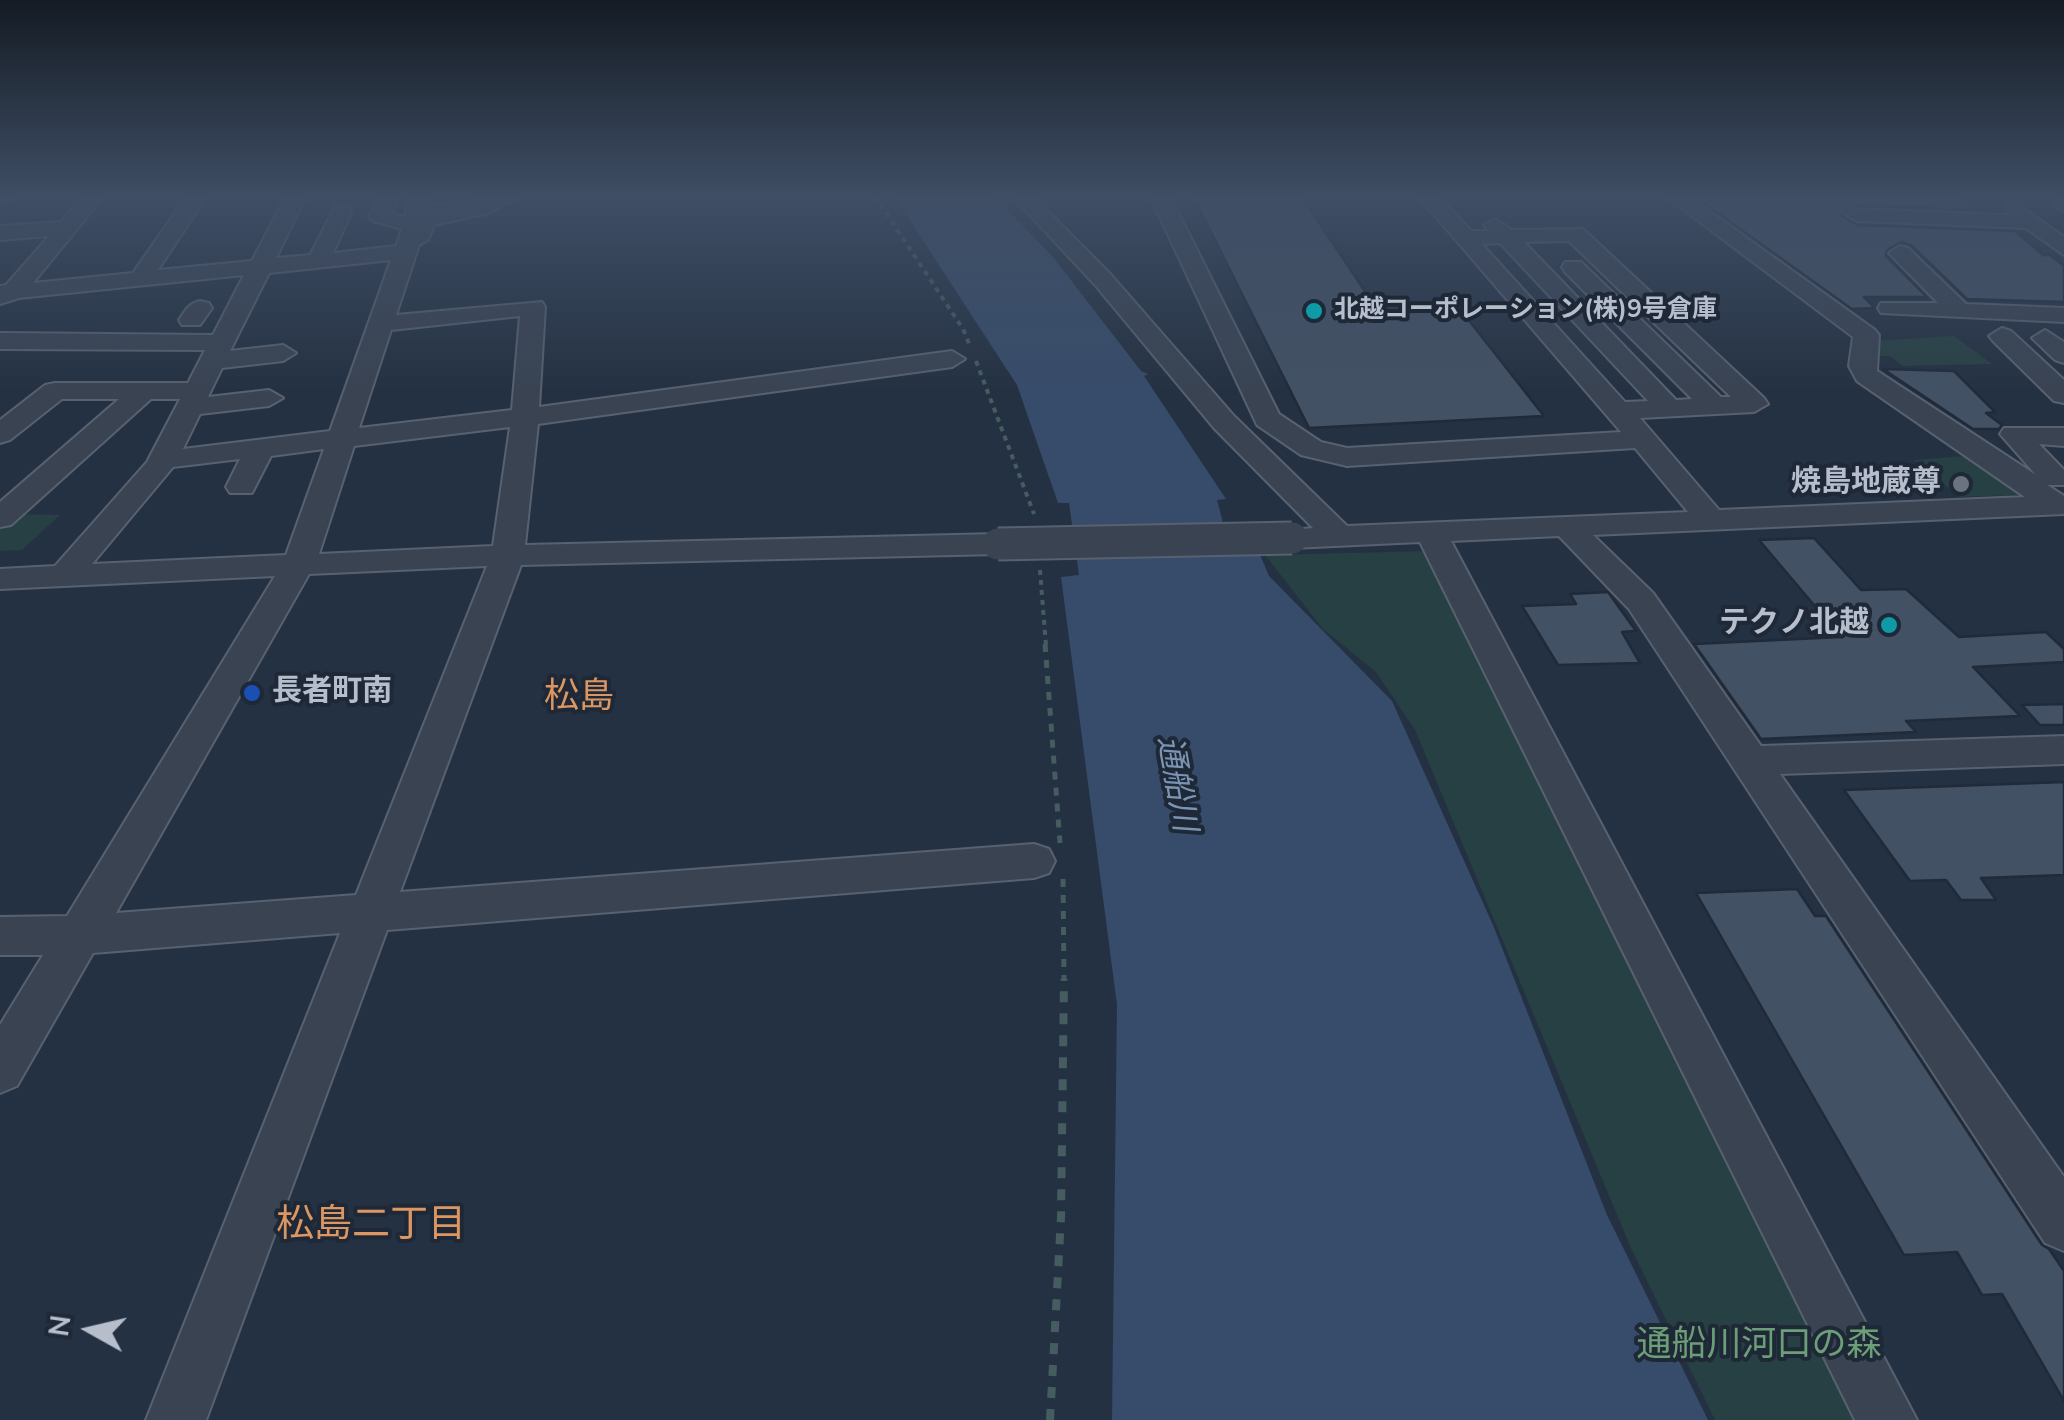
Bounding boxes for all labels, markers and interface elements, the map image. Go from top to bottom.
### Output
place label: 北越コーポレーション(株)9号倉庫 [1334,296,1717,326]
marker: 北越コーポレーション(株)9号倉庫 [1303,300,1325,322]
place label: 焼島地蔵尊 [1791,466,1941,502]
marker: 焼島地蔵尊 [1950,473,1972,495]
place label: テクノ北越 [1719,607,1869,643]
marker: テクノ北越 [1878,614,1900,636]
place label: 長者町南 [272,675,392,711]
district label: 松島 [544,678,614,720]
marker: 長者町南 [241,682,263,704]
water label: 通船川 [1148,733,1202,835]
district label: 松島二丁目 [276,1204,466,1250]
north arrow [40,1280,140,1380]
text: N [40,1313,81,1339]
park label: 通船川河口の森 [1637,1326,1881,1368]

